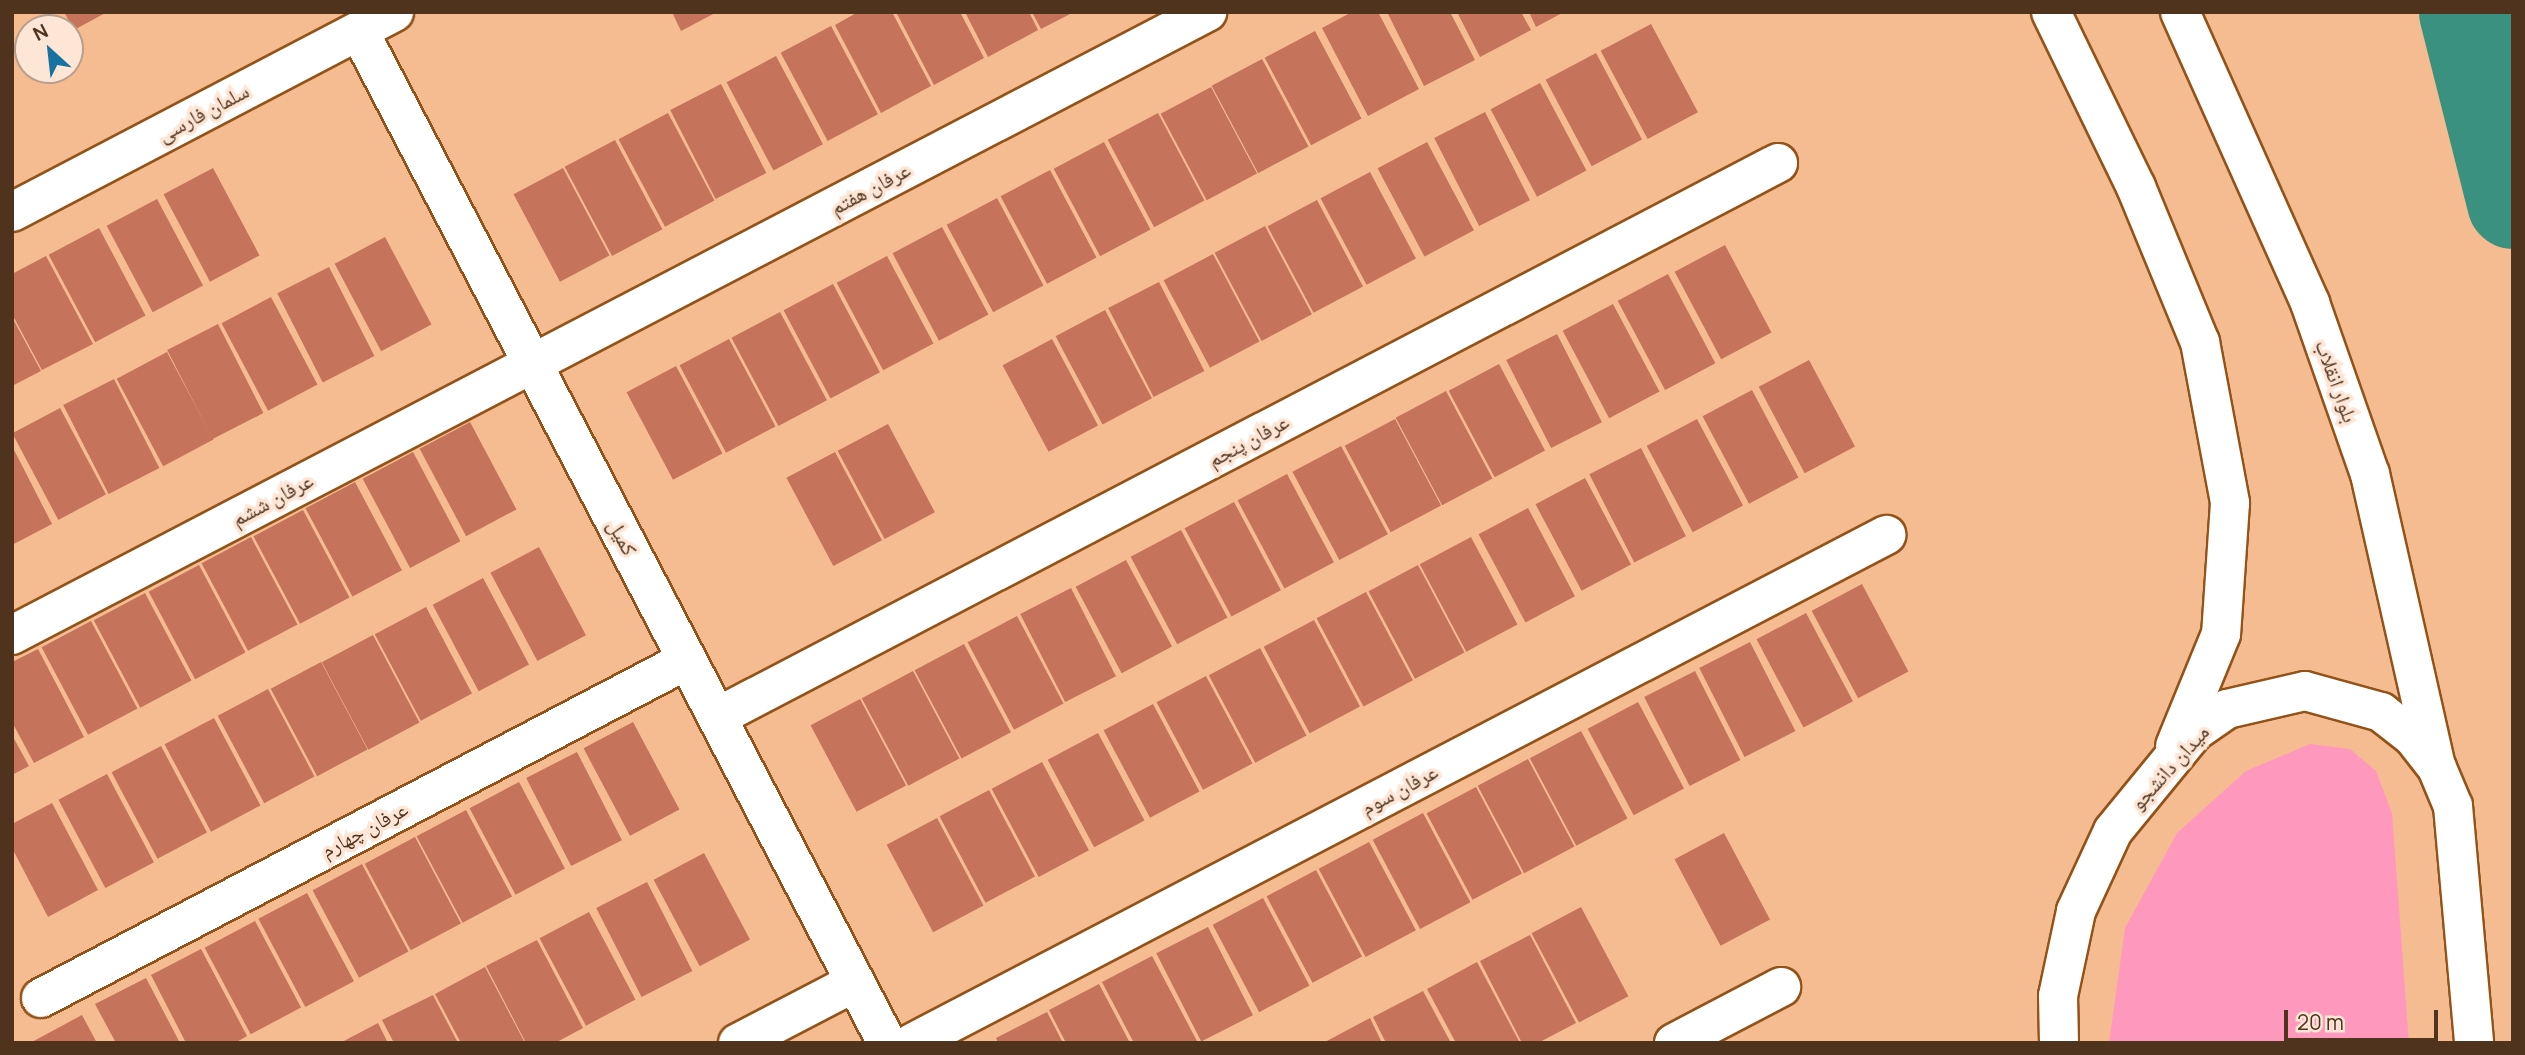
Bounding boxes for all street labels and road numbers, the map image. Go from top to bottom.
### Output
street label: سلمان فارسی [153,77,253,147]
street label: عرفان هفتم [826,156,914,220]
street label: بلوار انقلاب [2310,336,2364,426]
street label: عرفان پنجم [1203,408,1293,472]
street label: عرفان ششم [227,467,317,531]
street label: کمیل [603,515,643,559]
street label: میدان دانشجو [2124,719,2214,815]
street label: عرفان سوم [1356,758,1442,820]
street label: عرفان چهارم [316,796,412,862]

